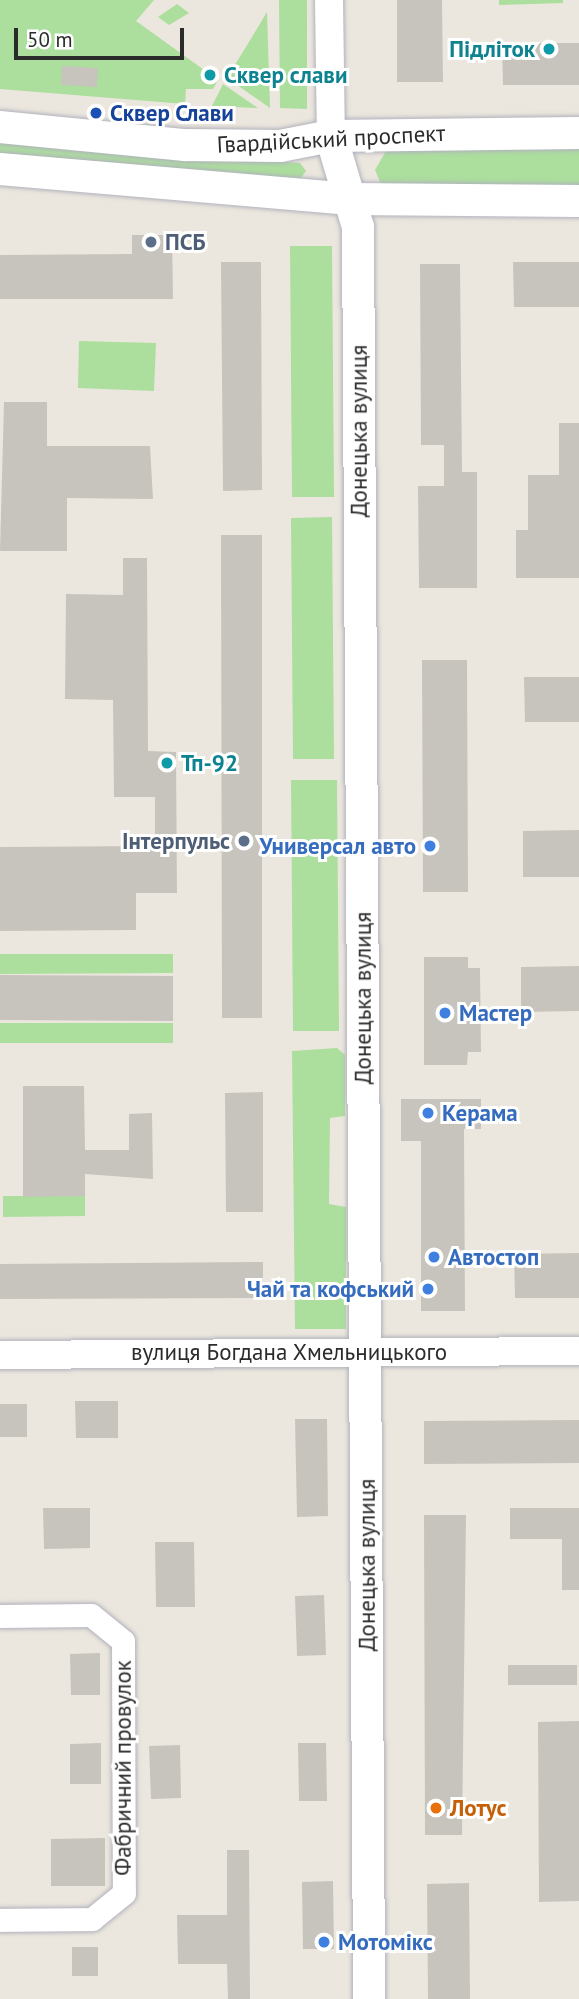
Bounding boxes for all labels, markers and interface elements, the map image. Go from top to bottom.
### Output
scale bar [18,14,187,58]
text: 50 m [27,26,73,53]
place label: Підліток [449,35,535,63]
marker: Підліток [541,41,557,57]
place label: Сквер слави [224,61,347,89]
marker: Сквер слави [202,67,218,83]
place label: Сквер Слави [110,99,234,127]
marker: Сквер Слави [88,105,104,121]
street label: Гвардійський проспект [216,119,446,159]
place label: ПСБ [165,228,206,256]
marker: ПСБ [143,234,159,250]
street label: Донецька вулиця [345,345,373,517]
place label: Тп-92 [181,749,238,777]
marker: Тп-92 [159,755,175,771]
place label: Інтерпульс [122,827,230,855]
place label: Универсал авто [260,832,416,860]
marker: Інтерпульс [236,833,252,849]
marker: Универсал авто [422,838,438,854]
street label: Донецька вулиця [349,912,377,1084]
place label: Мастер [459,999,532,1027]
marker: Мастер [437,1005,453,1021]
place label: Керама [442,1099,518,1127]
marker: Керама [420,1105,436,1121]
place label: Автостоп [448,1243,539,1271]
marker: Автостоп [426,1249,442,1265]
place label: Чай та кофський [247,1275,414,1303]
marker: Чай та кофський [420,1281,436,1297]
street label: вулиця Богдана Хмельницького [131,1338,447,1366]
street label: Донецька вулиця [353,1479,381,1651]
street label: Фабричний провулок [109,1660,137,1876]
place label: Лотус [450,1794,507,1822]
marker: Лотус [428,1800,444,1816]
place label: Мотомікс [338,1928,433,1956]
marker: Мотомікс [316,1934,332,1950]

